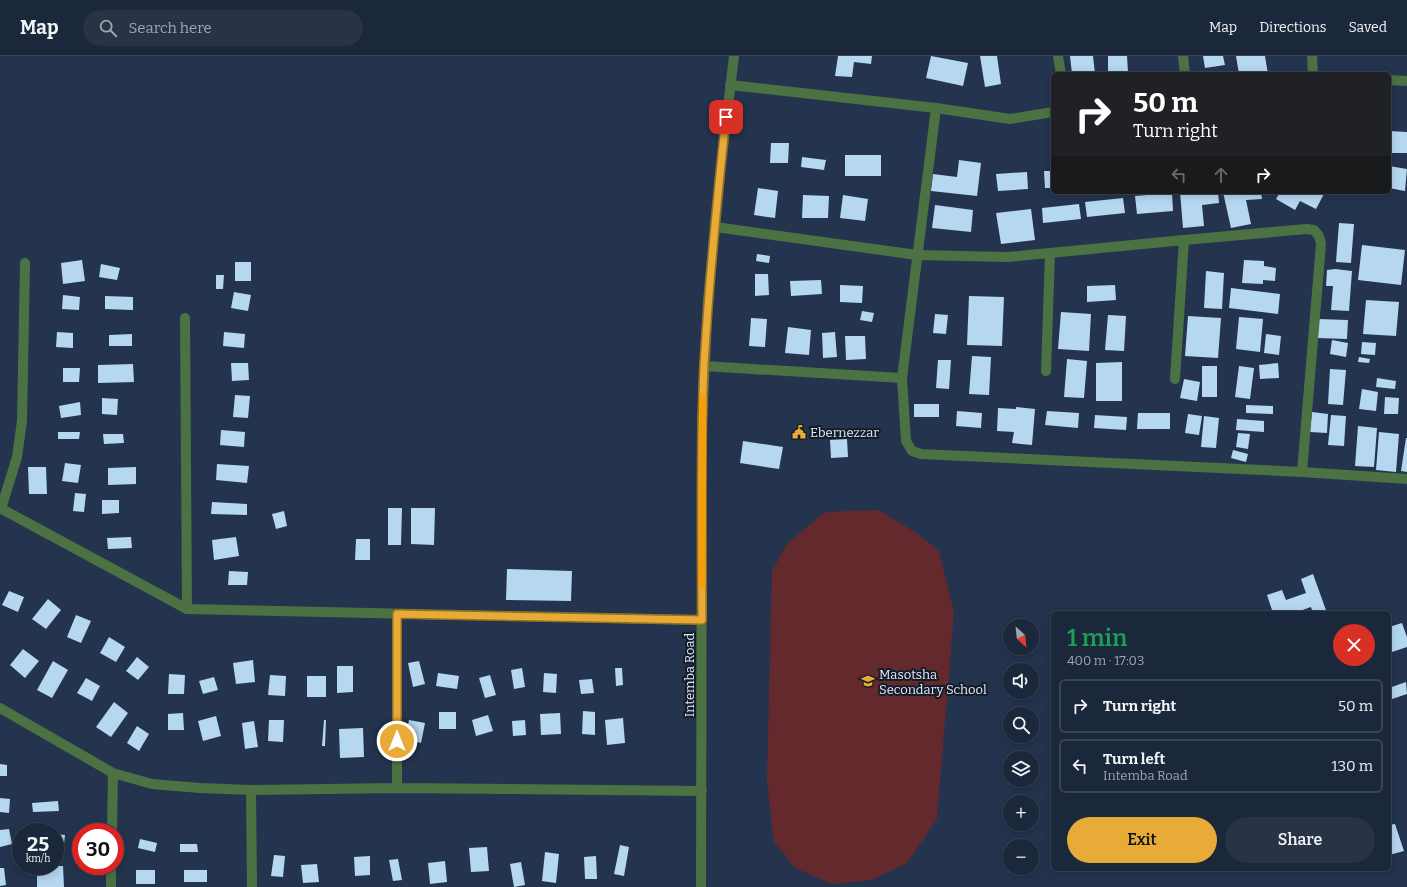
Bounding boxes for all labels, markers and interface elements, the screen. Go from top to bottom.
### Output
search box [83,10,363,46]
text: Map [20,16,59,39]
icon: search [97,17,119,39]
text: Search here [129,19,212,37]
text: Map [1209,19,1237,36]
text: Directions [1259,19,1327,36]
text: Saved [1349,19,1387,36]
text: 50 m [1133,86,1198,119]
icon: right [1067,88,1119,140]
pin [709,100,743,134]
icon: arrive [715,106,737,128]
text: Turn right [1133,120,1218,142]
icon: left [1168,164,1190,186]
icon: ahead [1210,164,1232,186]
icon: right [1252,164,1274,186]
public building icon: Ebernezzar [791,424,807,440]
place label: Ebernezzar [810,425,879,440]
north arrow [1003,619,1039,655]
map controls [1003,619,1039,875]
text: 1 min [1067,624,1127,652]
button: close [1333,624,1375,666]
street label: Intemba Road [682,632,697,717]
text: 400 m · 17:03 [1067,653,1144,668]
button: sound [1003,663,1039,699]
place label: Masotsha Secondary School [879,667,987,697]
school or university icon: Masotsha Secondary School [860,673,876,689]
icon: right [1069,695,1091,717]
text: Turn right [1103,697,1176,715]
text: 50 m [1338,697,1373,715]
button: search [1003,707,1039,743]
position arrow [376,720,418,762]
text: Turn left [1103,750,1165,768]
button: layers [1003,751,1039,787]
icon: left [1069,755,1091,777]
text: 130 m [1331,757,1373,775]
text: Intemba Road [1103,768,1188,783]
button: + [1003,795,1039,831]
button: Exit [1067,817,1217,863]
button: Share [1225,817,1375,863]
speed limit sign: 30 [72,823,124,875]
text: 25 [27,832,49,856]
button: − [1003,839,1039,875]
text: km/h [26,853,50,865]

